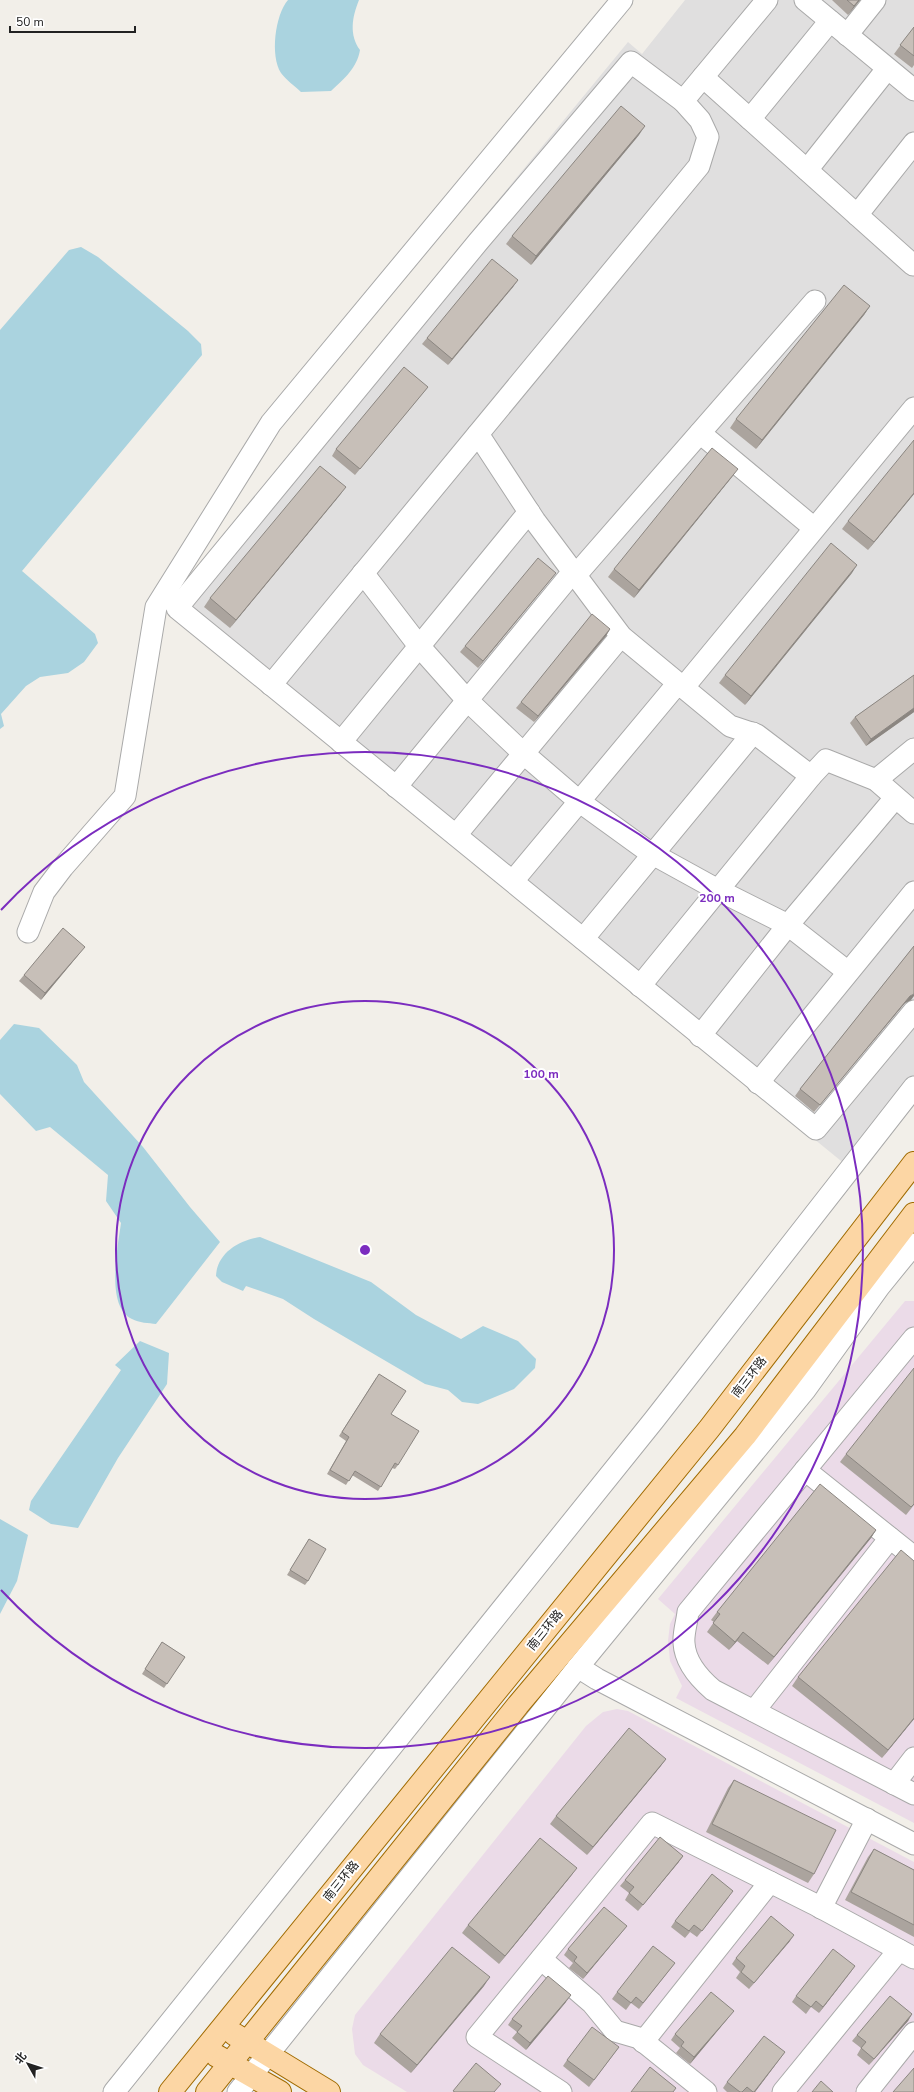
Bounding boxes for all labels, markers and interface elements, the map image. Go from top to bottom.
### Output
scale bar [10,8,135,34]
text: 50 m [16,14,44,30]
text: 200 m [699,890,735,906]
text: 100 m [523,1066,559,1082]
centre of rings [358,1243,372,1257]
street label: 南三环路 [728,1353,770,1401]
street label: 南三环路 [524,1606,566,1654]
street label: 南三环路 [320,1857,362,1905]
north arrow [8,2044,48,2084]
text: 北 [11,2049,30,2067]

